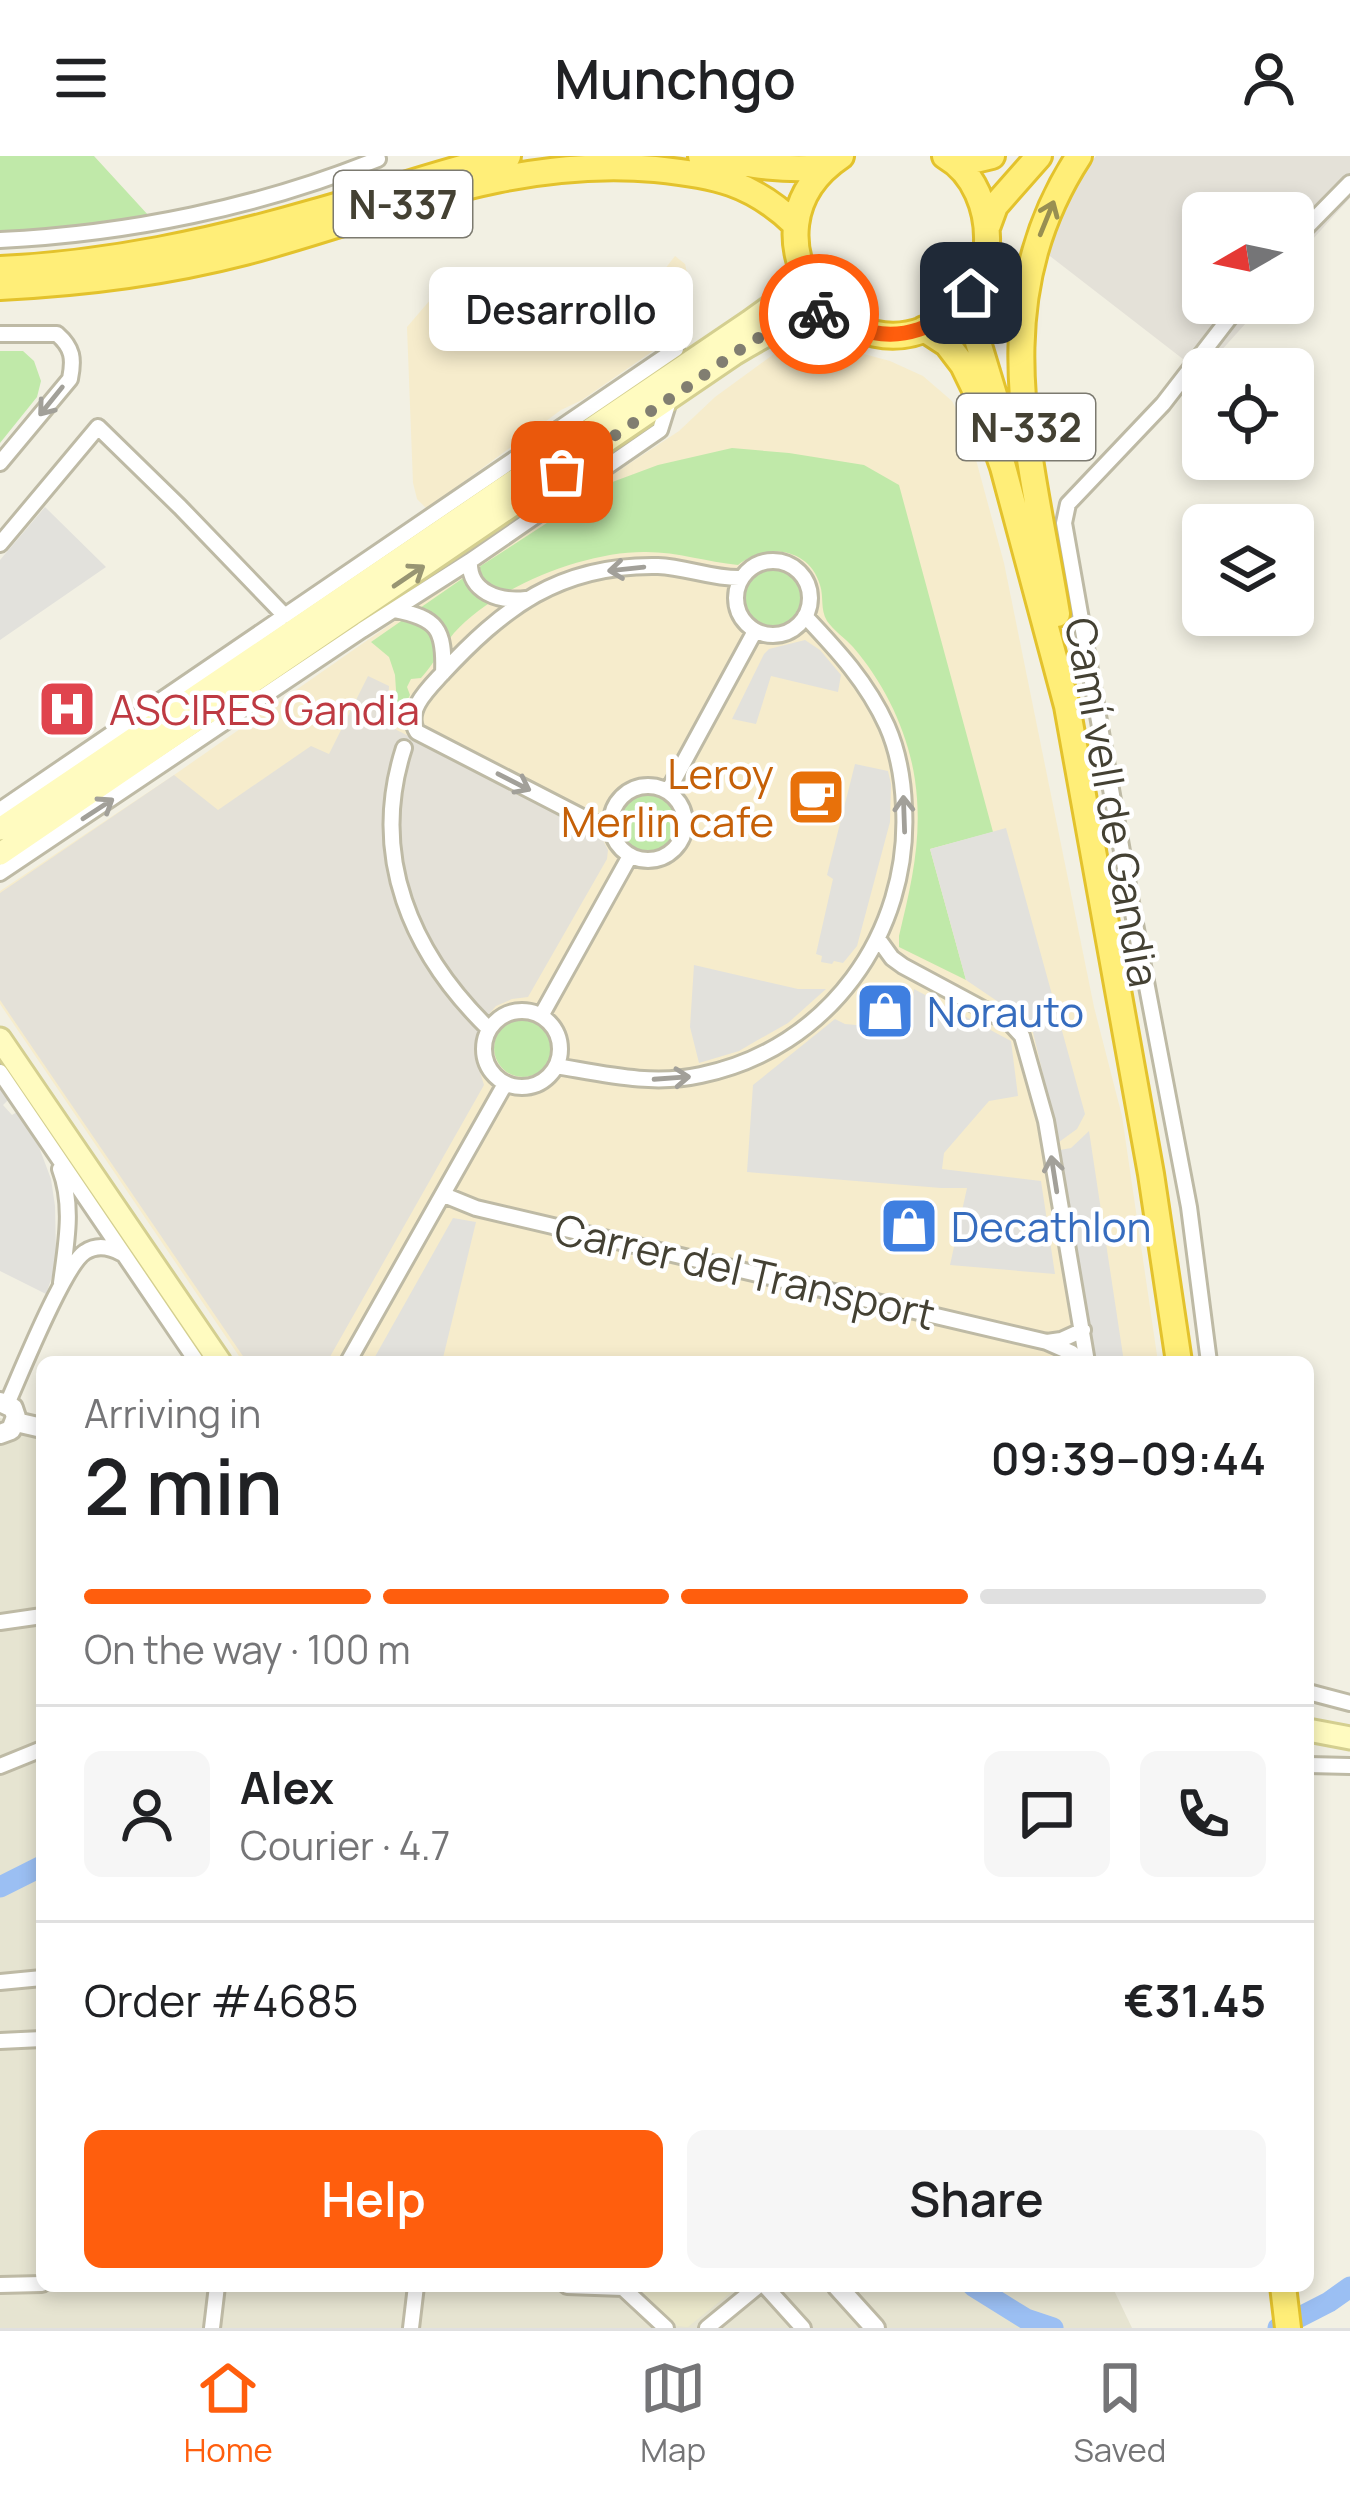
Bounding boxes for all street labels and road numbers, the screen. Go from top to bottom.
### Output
road number: N-337 [334,171,472,237]
road number: N-332 [957,394,1095,460]
street label: Camí vell de Gandia [1052,613,1174,991]
street label: Carrer del Transport [549,1199,941,1343]

